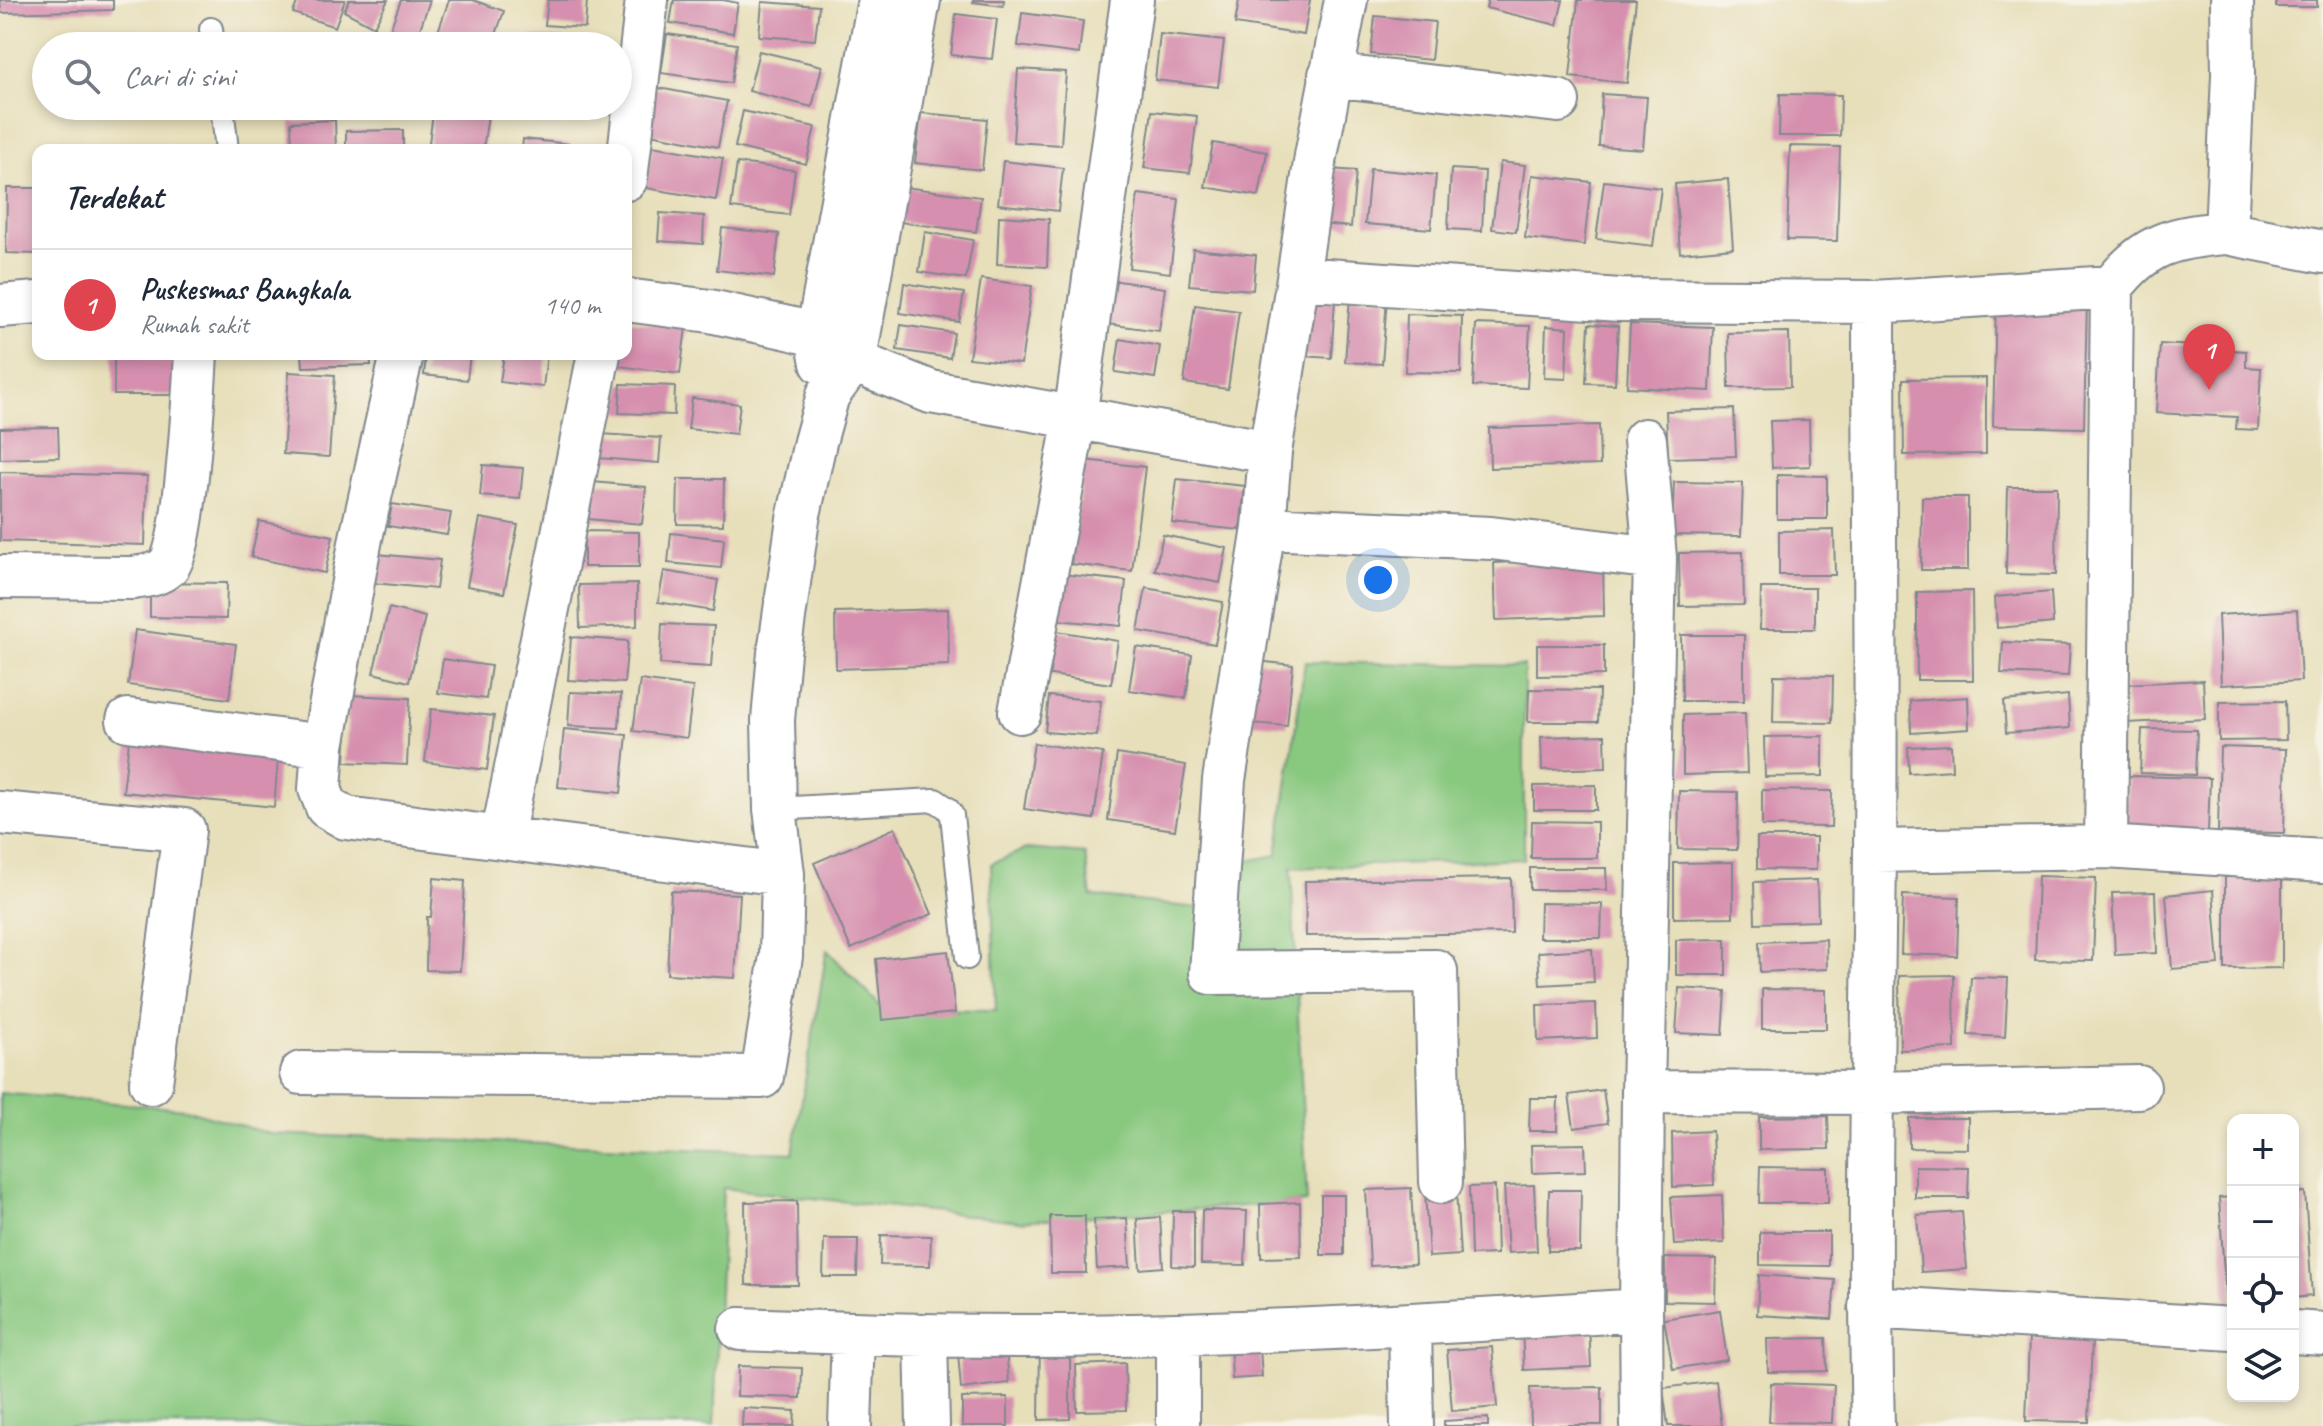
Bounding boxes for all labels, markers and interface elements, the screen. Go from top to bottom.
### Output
search box [32,32,632,120]
icon: search [60,54,104,98]
text: Cari di sini [124,57,235,95]
text: Terdekat [64,175,163,218]
text: Puskesmas Bangkala [140,270,349,308]
text: 1 [84,289,96,322]
text: 140 m [544,289,600,322]
text: Rumah sakit [140,308,249,341]
pin: 1 [2183,324,2235,390]
your location [1358,560,1398,600]
map controls [2227,1114,2299,1402]
button: + [2227,1114,2299,1186]
button: − [2227,1186,2299,1258]
button: locate [2227,1258,2299,1330]
button: layers [2227,1330,2299,1402]

